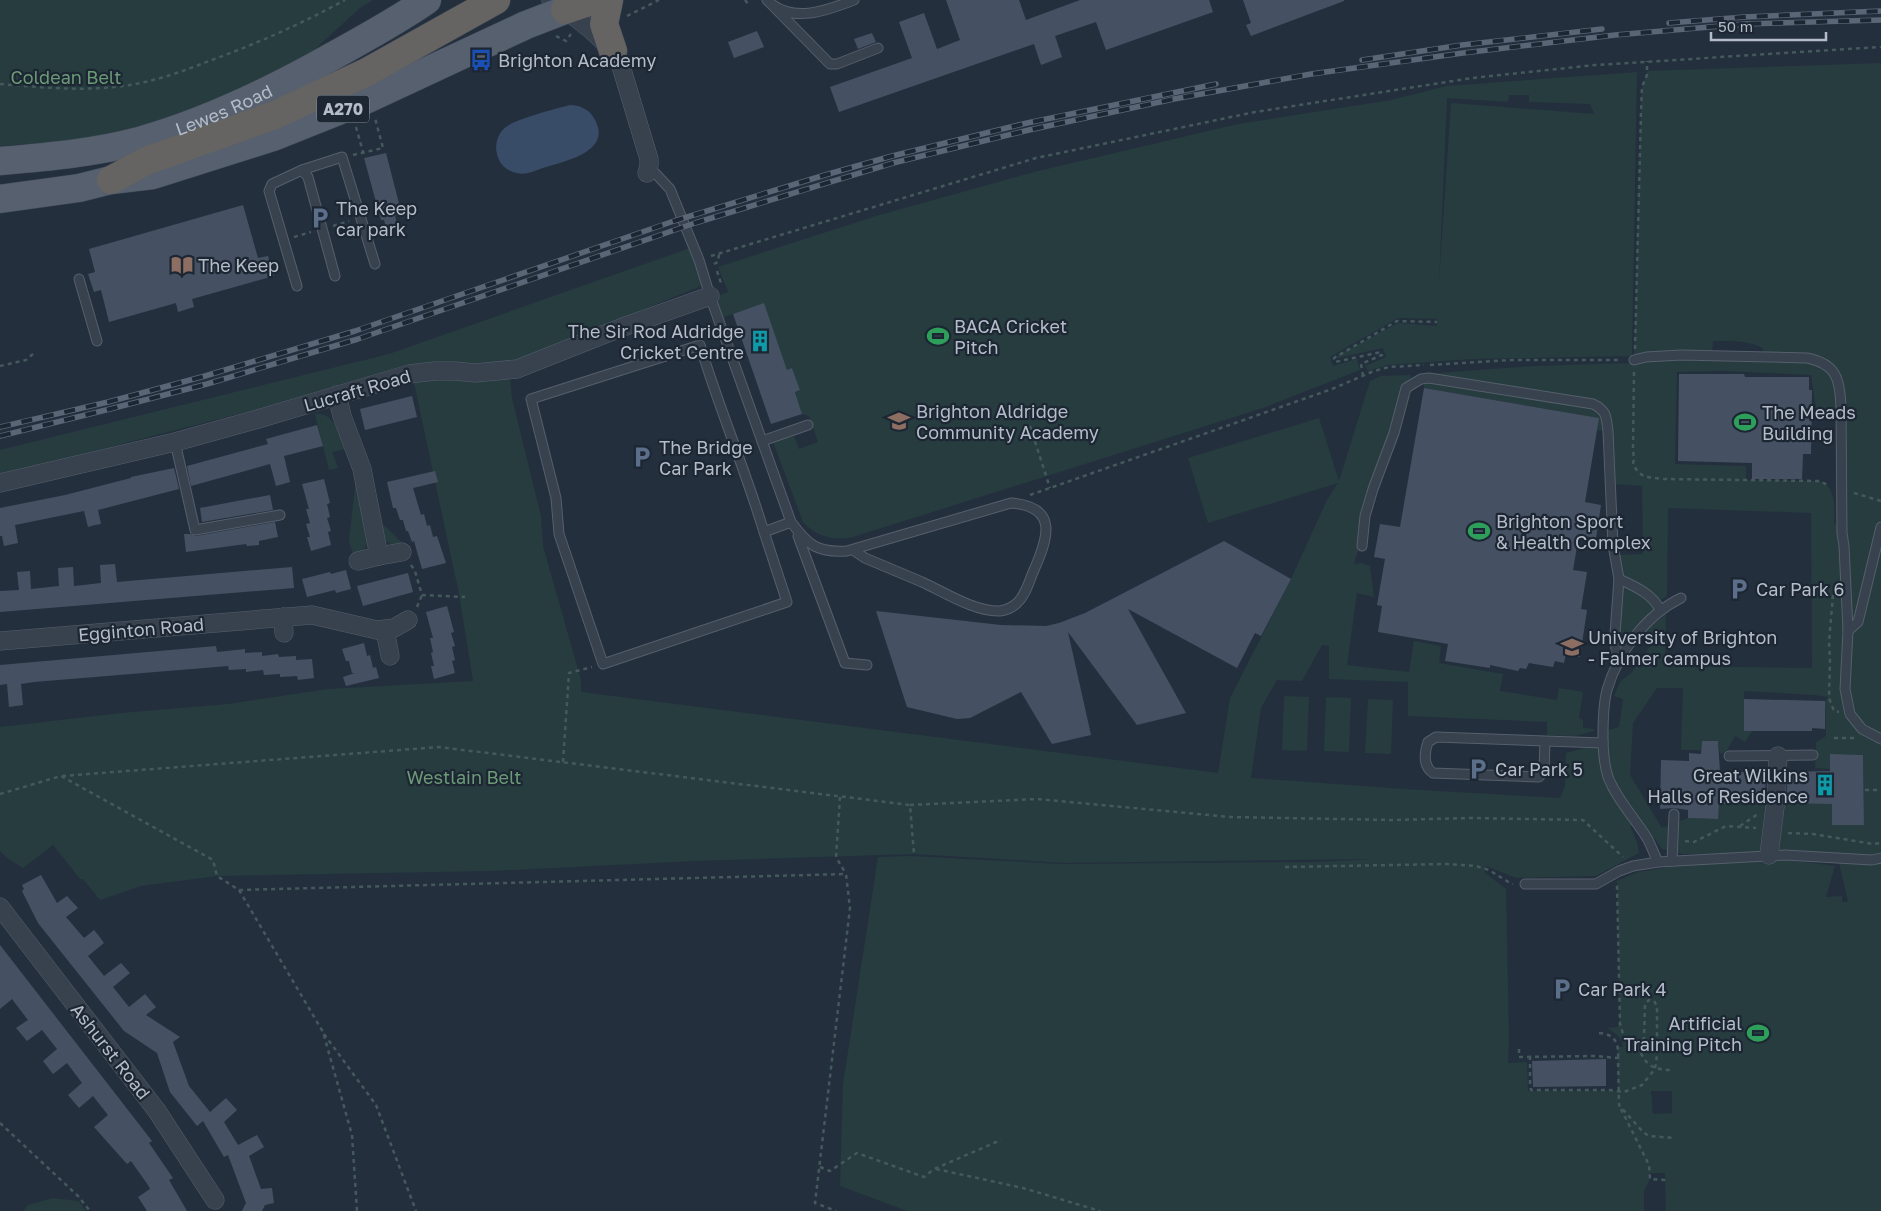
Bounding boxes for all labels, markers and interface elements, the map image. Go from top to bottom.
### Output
scale bar [1711,10,1826,42]
text: 50 m [1718,17,1753,35]
bus stop icon: Brighton Academy [468,47,494,73]
place label: Brighton Academy [498,49,656,71]
park label: Coldean Belt [11,66,121,88]
street label: Lewes Road [172,79,276,140]
road number: A270 [317,96,369,122]
place label: The Keep car park [336,197,417,240]
parking icon: The Keep car park [307,205,333,231]
library icon: The Keep [169,252,195,278]
place label: The Keep [198,254,279,276]
place label: BACA Cricket Pitch [954,315,1067,358]
place label: The Sir Rod Aldridge Cricket Centre [568,320,744,363]
sports icon: BACA Cricket Pitch [925,323,951,349]
building icon: The Sir Rod Aldridge Cricket Centre [747,328,773,354]
street label: Lucraft Road [301,364,413,416]
place label: Brighton Aldridge Community Academy [916,400,1099,443]
place label: The Meads Building [1762,401,1856,444]
school or university icon: Brighton Aldridge Community Academy [886,408,912,434]
sports icon: The Meads Building [1732,409,1758,435]
place label: The Bridge Car Park [659,436,753,479]
parking icon: The Bridge Car Park [629,444,655,470]
place label: Brighton Sport & Health Complex [1496,510,1651,553]
sports icon: Brighton Sport & Health Complex [1466,518,1492,544]
parking icon: Car Park 6 [1726,576,1752,602]
place label: Car Park 6 [1756,578,1844,600]
street label: Egginton Road [77,613,205,645]
place label: University of Brighton - Falmer campus [1588,626,1777,669]
school or university icon: University of Brighton - Falmer campus [1559,634,1585,660]
parking icon: Car Park 5 [1465,756,1491,782]
place label: Car Park 5 [1495,758,1583,780]
place label: Great Wilkins Halls of Residence [1647,764,1808,807]
park label: Westlain Belt [406,766,522,788]
building icon: Great Wilkins Halls of Residence [1812,772,1838,798]
parking icon: Car Park 4 [1549,976,1575,1002]
place label: Car Park 4 [1578,978,1666,1000]
street label: Ashurst Road [67,999,155,1103]
place label: Artificial Training Pitch [1623,1012,1742,1055]
sports icon: Artificial Training Pitch [1745,1020,1771,1046]

